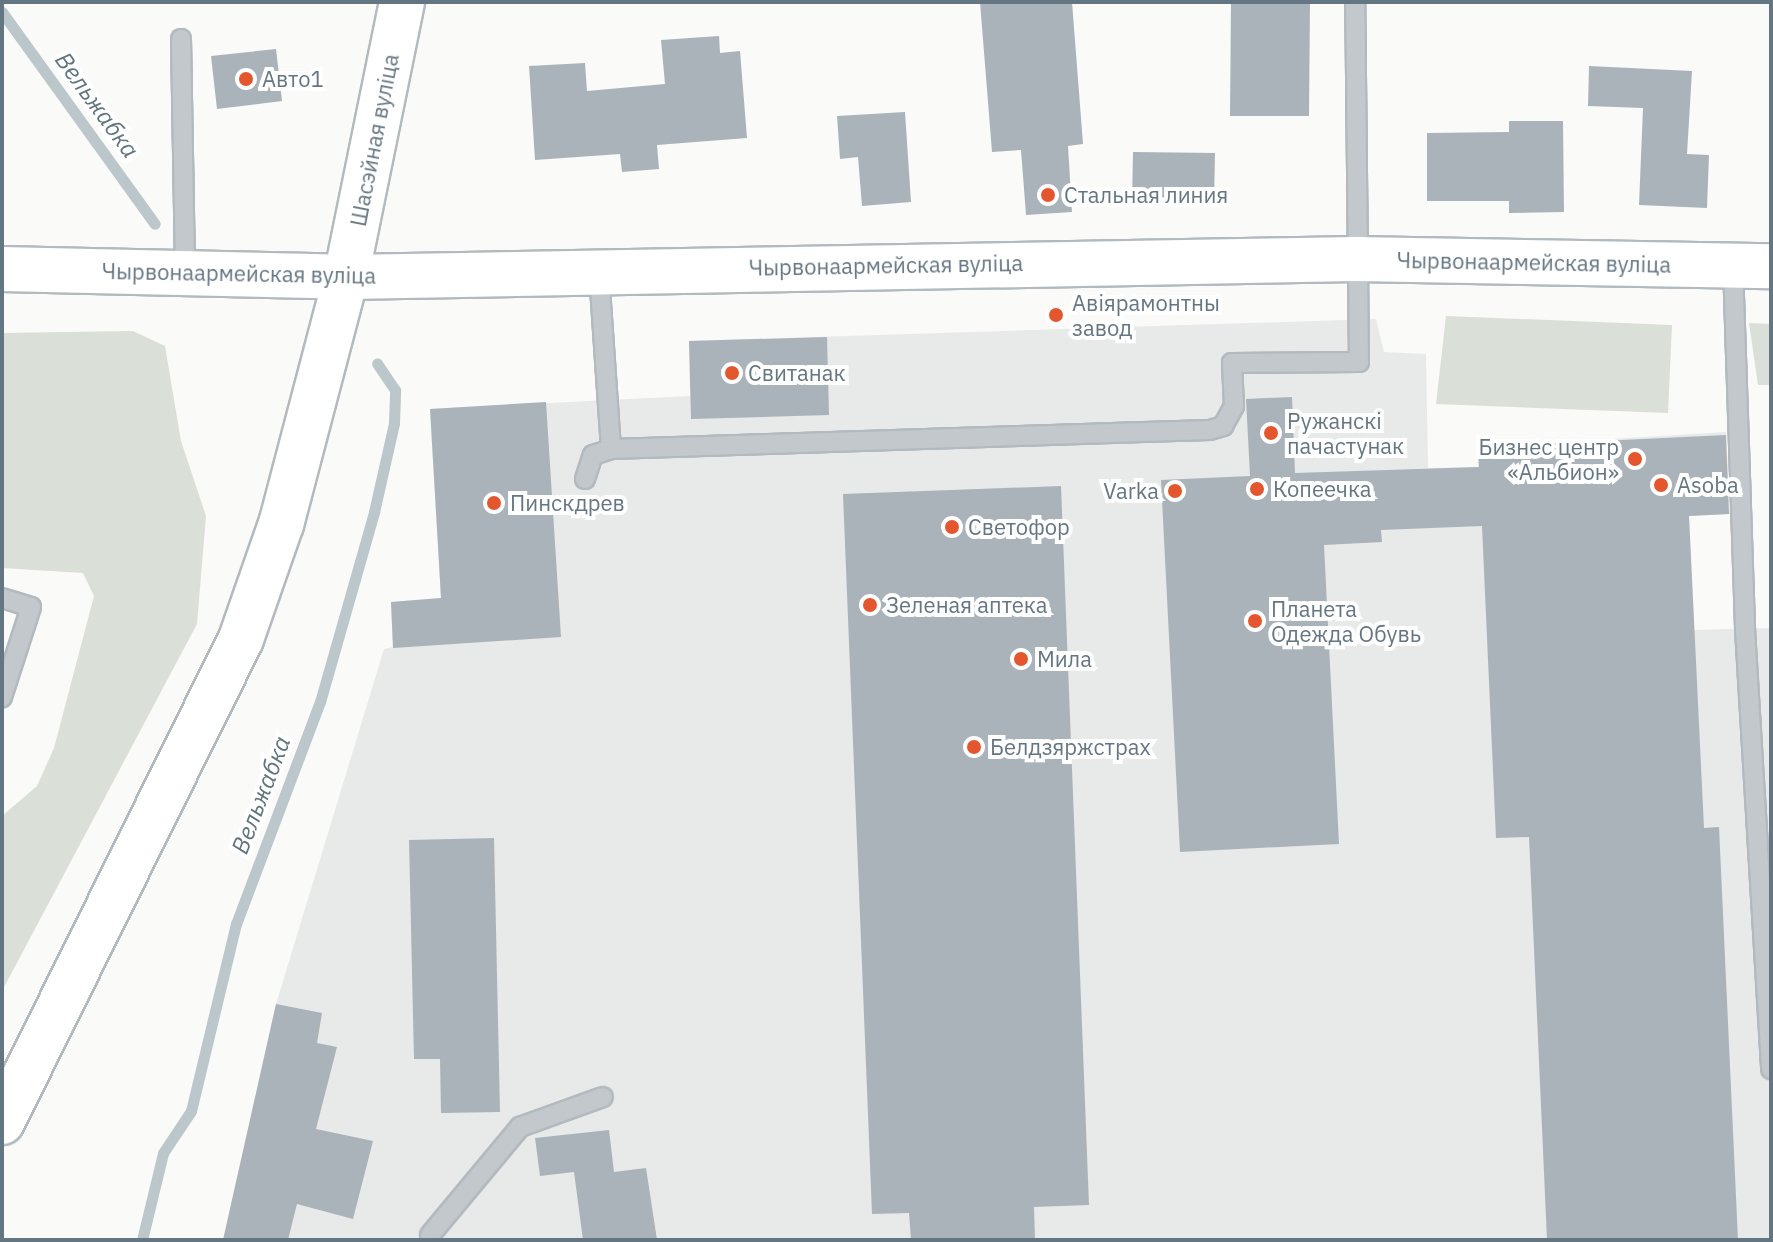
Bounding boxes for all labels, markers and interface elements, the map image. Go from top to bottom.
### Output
water label: Вельжабка [49,47,145,163]
street label: Шасэйная вуліца [344,51,404,229]
place label: Авто1 [262,66,324,92]
marker: Авто1 [237,70,255,88]
place label: Стальная линия [1064,182,1228,208]
marker: Стальная линия [1039,186,1057,204]
street label: Чырвонаармейская вуліца [1397,246,1671,278]
street label: Чырвонаармейская вуліца [749,249,1023,281]
street label: Чырвонаармейская вуліца [102,257,376,289]
place label: Авіярамонтны завод [1072,289,1220,340]
marker: Авіярамонтны завод [1047,306,1065,324]
place label: Свитанак [748,360,846,386]
marker: Свитанак [723,364,741,382]
place label: Ружанскі пачастунак [1287,407,1404,458]
marker: Ружанскі пачастунак [1262,424,1280,442]
place label: Бизнес центр «Альбион» [1478,433,1619,484]
marker: Бизнес центр «Альбион» [1626,450,1644,468]
place label: Asoba [1677,472,1739,498]
place label: Копеечка [1273,476,1372,502]
marker: Asoba [1652,476,1670,494]
place label: Varka [1103,478,1159,504]
marker: Копеечка [1248,480,1266,498]
marker: Varka [1166,482,1184,500]
place label: Пинскдрев [510,490,625,516]
marker: Пинскдрев [485,494,503,512]
place label: Светофор [968,514,1070,540]
marker: Светофор [943,518,961,536]
place label: Зеленая аптека [886,592,1047,618]
place label: Планета Одежда Обувь [1271,595,1421,646]
marker: Зеленая аптека [861,596,879,614]
marker: Планета Одежда Обувь [1246,612,1264,630]
place label: Мила [1037,646,1092,672]
marker: Мила [1012,650,1030,668]
water label: Вельжабка [225,732,297,858]
place label: Белдзяржстрах [990,734,1151,760]
marker: Белдзяржстрах [965,738,983,756]

